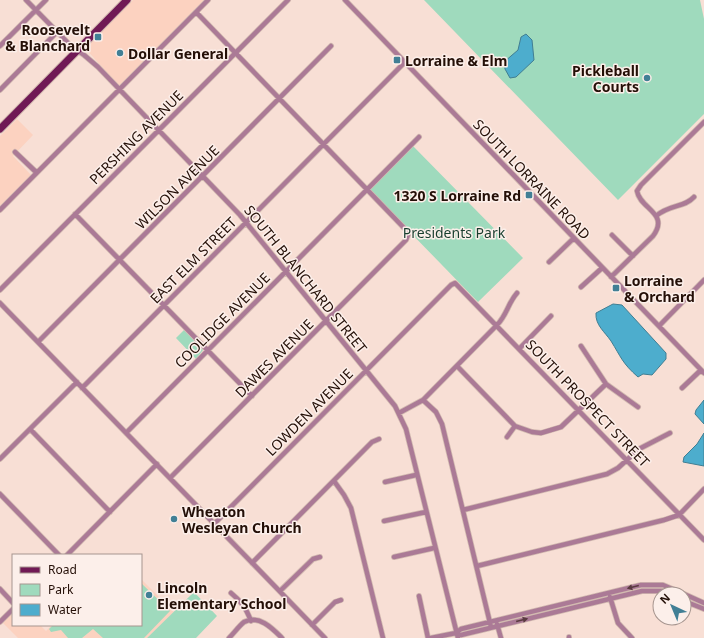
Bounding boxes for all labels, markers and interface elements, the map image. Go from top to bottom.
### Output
place label: Roosevelt & Blanchard [5,20,90,55]
marker: Roosevelt & Blanchard [93,32,103,42]
place label: Dollar General [128,44,228,63]
marker: Dollar General [115,48,125,58]
place label: Lorraine & Elm [405,51,507,70]
marker: Lorraine & Elm [392,55,402,65]
place label: Pickleball Courts [572,61,639,96]
marker: Pickleball Courts [642,73,652,83]
street label: PERSHING AVENUE [85,86,187,188]
street label: SOUTH LORRAINE ROAD [469,115,595,243]
street label: WILSON AVENUE [131,141,223,233]
place label: 1320 S Lorraine Rd [393,186,521,205]
marker: 1320 S Lorraine Rd [524,190,534,200]
street label: SOUTH BLANCHARD STREET [240,201,372,357]
street label: EAST ELM STREET [146,213,240,307]
park label: Presidents Park [403,223,506,242]
street label: COOLIDGE AVENUE [170,268,274,372]
place label: Lorraine & Orchard [624,271,695,306]
marker: Lorraine & Orchard [611,283,621,293]
street label: DAWES AVENUE [231,315,317,401]
street label: SOUTH PROSPECT STREET [522,335,654,471]
street label: LOWDEN AVENUE [261,364,357,460]
place label: Wheaton Wesleyan Church [182,502,302,537]
marker: Wheaton Wesleyan Church [169,514,179,524]
legend [12,554,142,626]
text: Road [48,561,77,578]
place label: Lincoln Elementary School [157,578,287,613]
text: Park [48,581,74,598]
one-way arrow [627,584,639,590]
north arrow [652,586,692,626]
marker: Lincoln Elementary School [144,590,154,600]
text: N [656,590,673,607]
text: Water [48,601,82,618]
one-way arrow [516,617,528,623]

